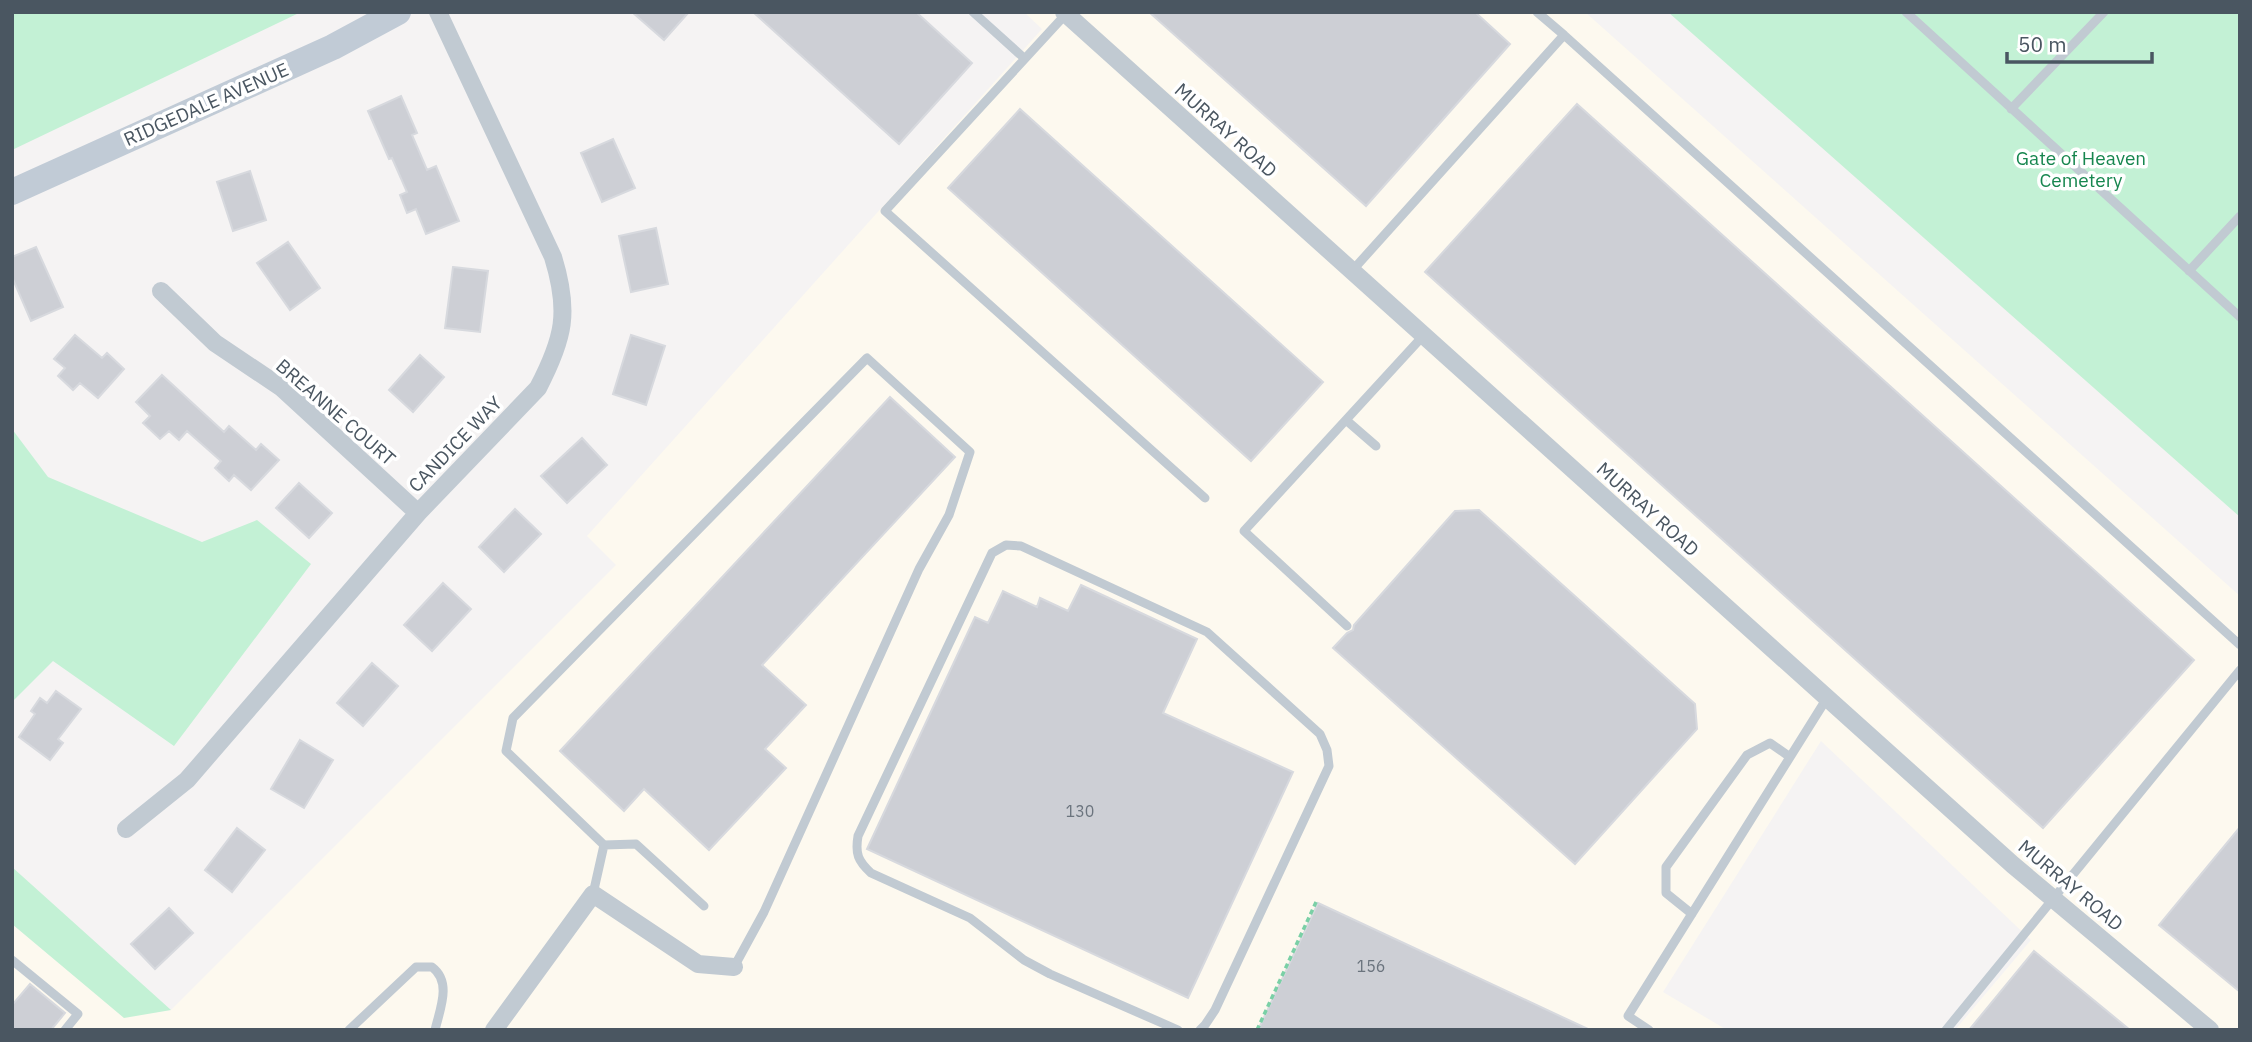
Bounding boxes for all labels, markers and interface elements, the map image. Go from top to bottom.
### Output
scale bar [2007,21,2152,65]
text: 50 m [2018,30,2067,58]
street label: RIDGEDALE AVENUE [120,57,292,151]
street label: MURRAY ROAD [1170,78,1282,182]
park label: Gate of Heaven Cemetery [2016,146,2146,192]
street label: BREANNE COURT [271,354,401,471]
street label: CANDICE WAY [403,390,507,497]
street label: MURRAY ROAD [1592,457,1704,561]
house number: 130 [1066,801,1094,821]
street label: MURRAY ROAD [2014,834,2128,936]
house number: 156 [1357,956,1385,976]

